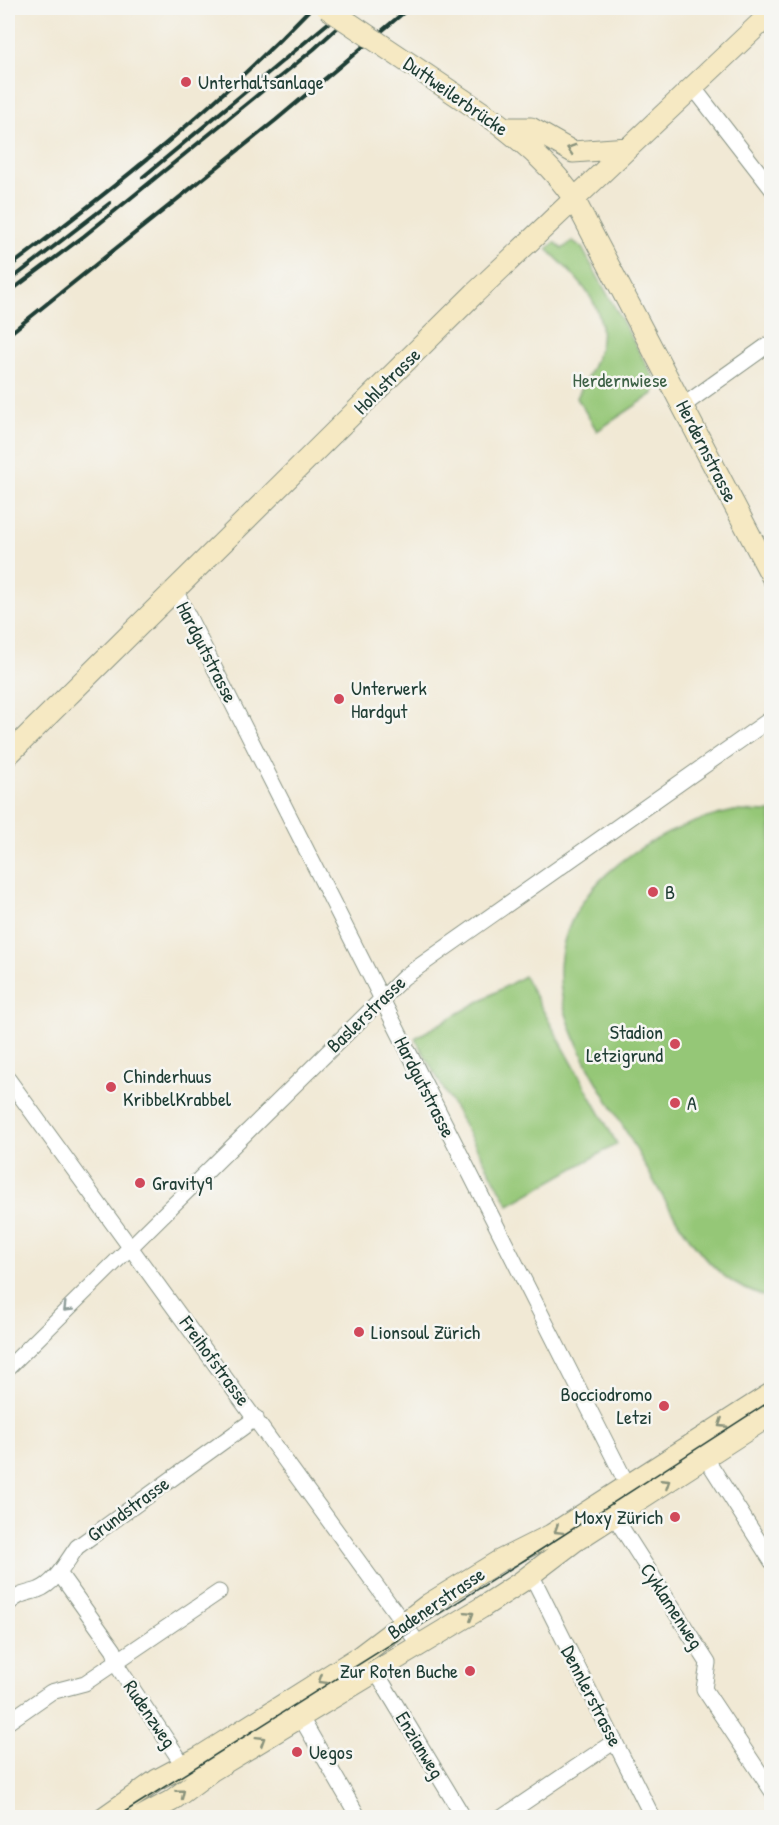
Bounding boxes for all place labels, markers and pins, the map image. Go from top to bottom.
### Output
place label: Unterhaltsanlage [198,68,324,95]
marker: Unterhaltsanlage [179,75,193,89]
place label: Unterwerk Hardgut [351,674,427,724]
marker: Unterwerk Hardgut [332,692,346,706]
place label: B [665,878,675,905]
marker: B [646,885,660,899]
place label: Stadion Letzigrund [586,1018,663,1068]
marker: Stadion Letzigrund [668,1037,682,1051]
place label: Chinderhuus KribbelKrabbel [123,1062,232,1112]
marker: Chinderhuus KribbelKrabbel [104,1080,118,1094]
place label: A [687,1089,697,1116]
marker: A [668,1096,682,1110]
place label: Gravity9 [152,1169,212,1196]
marker: Gravity9 [133,1176,147,1190]
place label: Lionsoul Zürich [371,1318,480,1345]
marker: Lionsoul Zürich [352,1325,366,1339]
place label: Bocciodromo Letzi [561,1380,652,1430]
marker: Bocciodromo Letzi [657,1399,671,1413]
place label: Moxy Zürich [575,1503,663,1530]
marker: Moxy Zürich [668,1510,682,1524]
place label: Zur Roten Buche [340,1657,458,1684]
marker: Zur Roten Buche [463,1664,477,1678]
place label: Uegos [309,1738,353,1765]
marker: Uegos [290,1745,304,1759]

